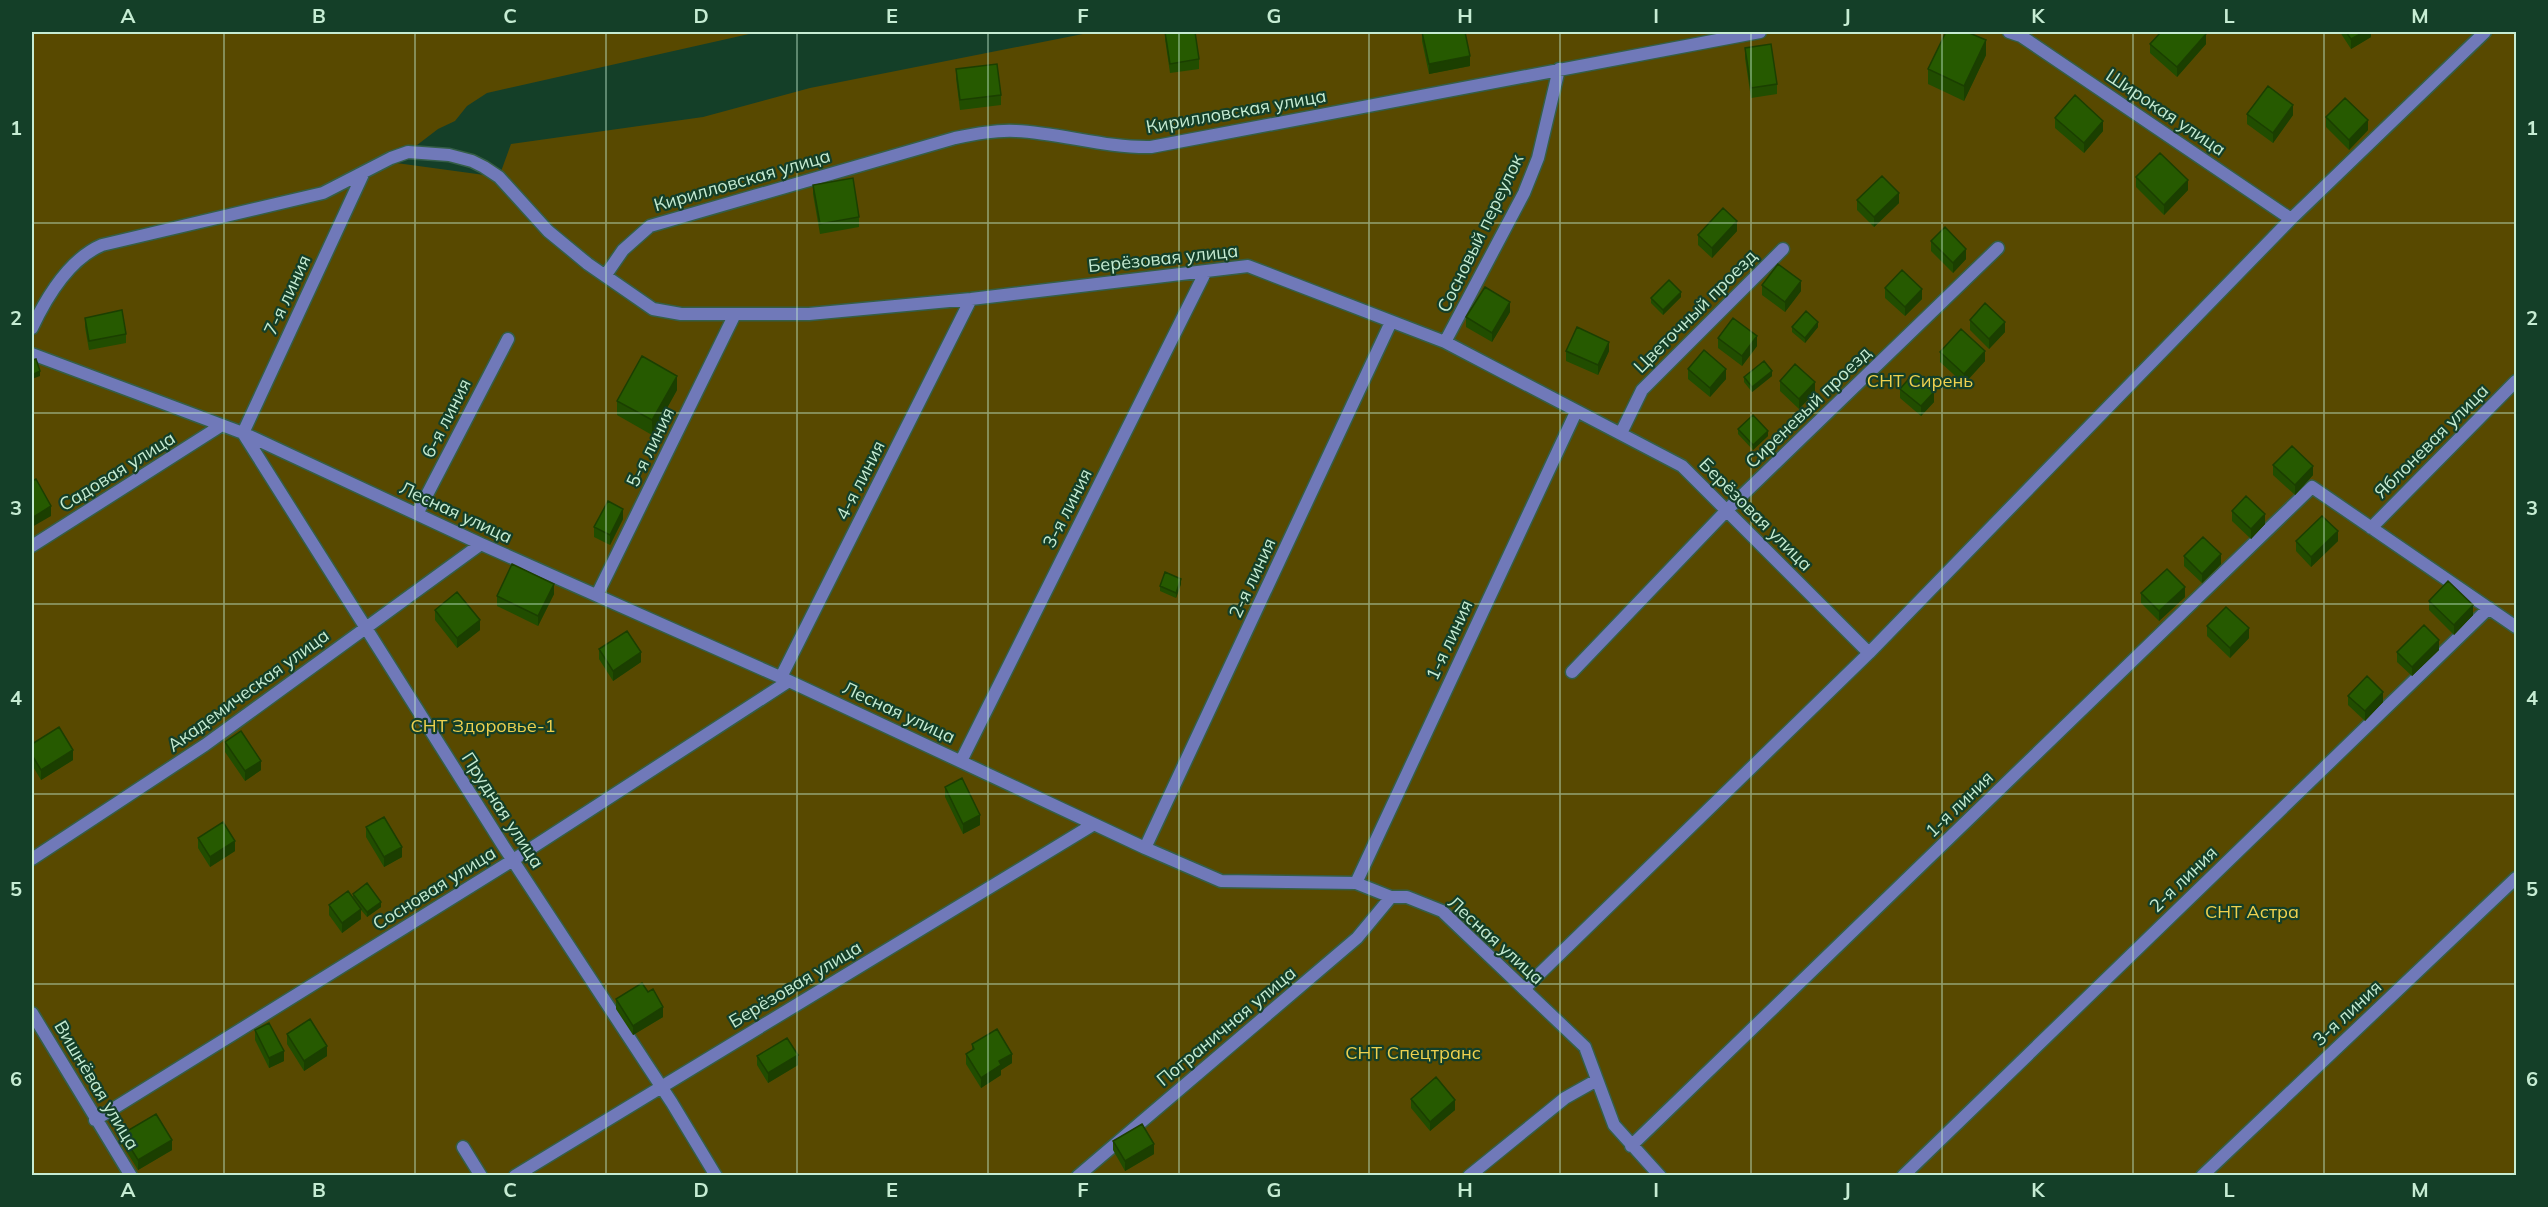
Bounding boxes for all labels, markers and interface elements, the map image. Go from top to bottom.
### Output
text: A [121,3,136,28]
text: B [312,3,326,28]
text: C [503,3,517,28]
text: D [693,3,709,28]
text: E [886,3,898,28]
text: F [1077,3,1089,28]
text: G [1267,3,1281,28]
text: H [1457,3,1473,28]
text: I [1653,3,1659,28]
text: J [1843,3,1851,28]
text: K [2031,3,2045,28]
text: L [2223,3,2235,28]
text: M [2411,3,2429,28]
street label: Широкая улица [2102,64,2230,160]
street label: Кирилловская улица [1144,84,1328,138]
text: 1 [10,115,22,140]
text: 1 [2526,115,2538,140]
street label: Кирилловская улица [651,144,833,216]
street label: Сосновый переулок [1432,150,1528,316]
street label: Берёзовая улица [1087,239,1239,277]
street label: Цветочный проезд [1628,244,1762,378]
street label: 7-я линия [258,251,316,339]
text: 2 [10,305,22,330]
text: 2 [2526,305,2538,330]
street label: Сиреневый проезд [1740,341,1876,473]
park label: СНТ Сирень [1867,369,1973,392]
street label: 6-я линия [416,375,476,461]
street label: Яблоневая улица [2369,379,2493,503]
street label: 5-я линия [621,403,679,491]
street label: Садовая улица [55,426,179,516]
street label: 4-я линия [830,437,890,523]
street label: Берёзовая улица [1695,453,1817,575]
street label: 3-я линия [1037,465,1097,551]
street label: Лесная улица [396,476,516,548]
text: 3 [10,495,22,520]
text: 3 [2526,495,2538,520]
street label: 2-я линия [1223,534,1281,622]
street label: 1-я линия [1420,596,1478,684]
street label: Академическая улица [163,624,333,756]
street label: Лесная улица [839,676,959,748]
text: 4 [10,685,22,710]
text: 4 [2526,685,2538,710]
park label: СНТ Здоровье-1 [411,714,555,737]
street label: Прудная улица [457,748,549,872]
street label: 1-я линия [1920,766,1998,842]
street label: Сосновая улица [368,841,500,935]
street label: 2-я линия [2144,841,2222,917]
text: 5 [10,876,22,901]
text: 5 [2526,876,2538,901]
street label: Лесная улица [1443,891,1549,989]
park label: СНТ Астра [2205,900,2299,923]
street label: Берёзовая улица [724,935,866,1033]
street label: Пограничная улица [1152,961,1300,1091]
street label: 3-я линия [2308,975,2386,1051]
street label: Вишнёвая улица [49,1016,145,1154]
park label: СНТ Спецтранс [1345,1041,1481,1064]
text: 6 [10,1066,22,1091]
text: 6 [2526,1066,2538,1091]
text: A [121,1177,136,1202]
text: B [312,1177,326,1202]
text: C [503,1177,517,1202]
text: D [693,1177,709,1202]
text: E [886,1177,898,1202]
text: F [1077,1177,1089,1202]
text: G [1267,1177,1281,1202]
text: H [1457,1177,1473,1202]
text: I [1653,1177,1659,1202]
text: J [1843,1177,1851,1202]
text: K [2031,1177,2045,1202]
text: L [2223,1177,2235,1202]
text: M [2411,1177,2429,1202]

